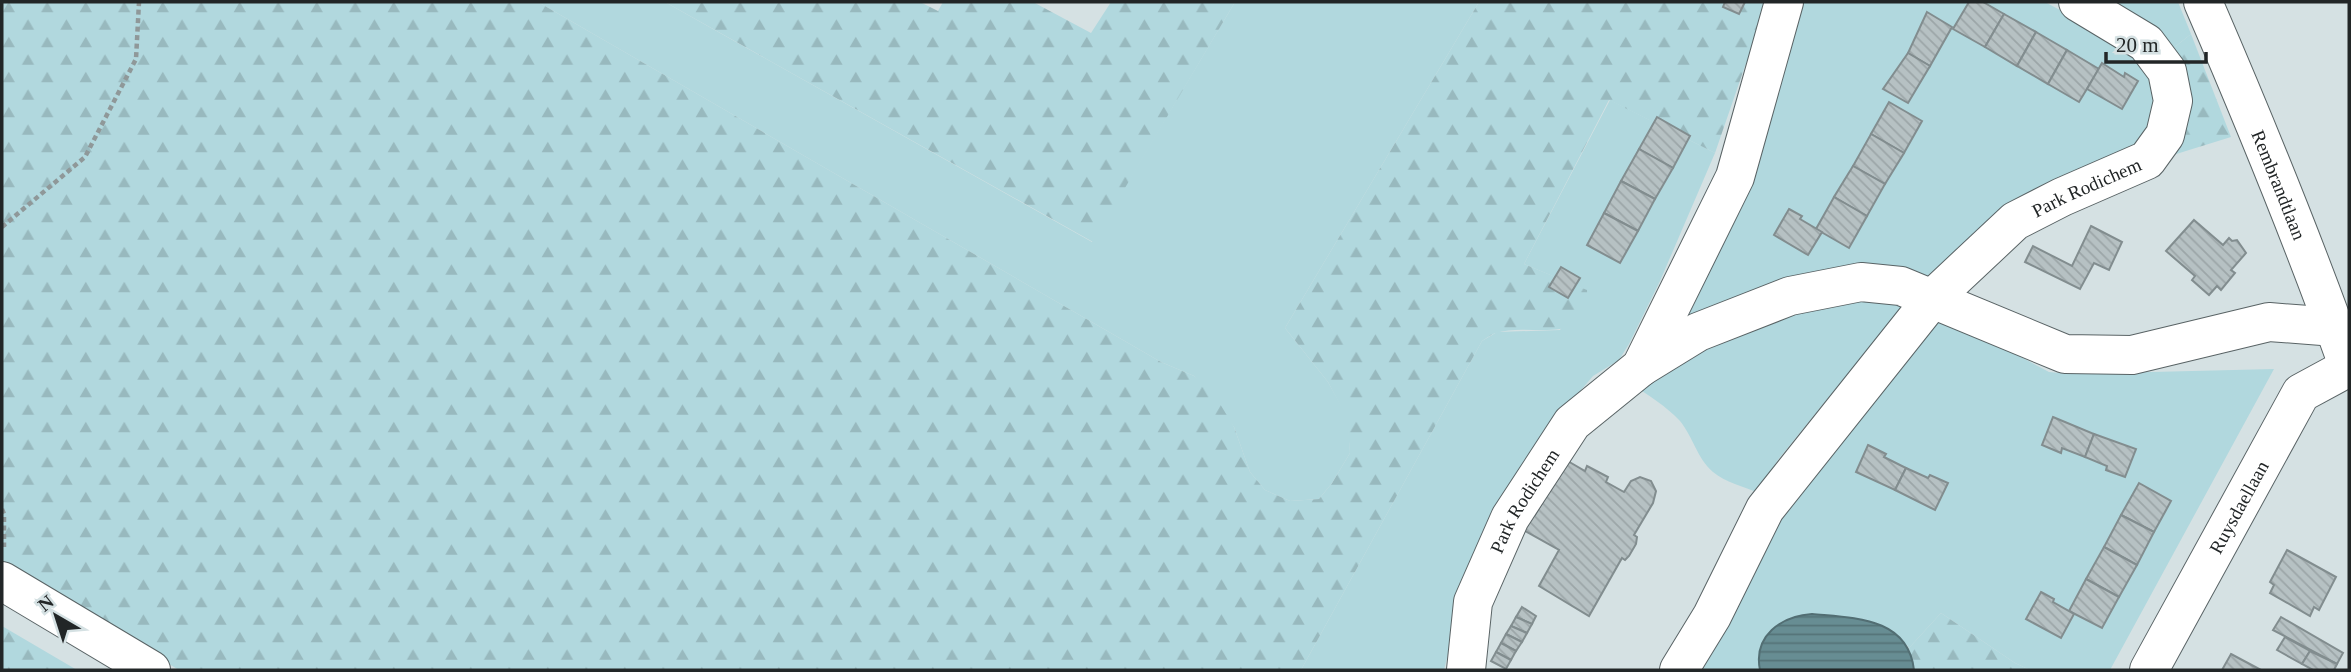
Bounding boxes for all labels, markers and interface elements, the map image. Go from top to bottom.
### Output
scale bar [2106,21,2206,65]
text: 20 m [2116,33,2159,57]
street label: Rembrandtlaan [2248,127,2311,243]
street label: Park Rodichem [2028,153,2145,221]
street label: Park Rodichem [1485,444,1563,556]
street label: Ruysdaellaan [2205,457,2273,557]
north arrow [21,581,91,651]
text: N [34,591,58,616]

